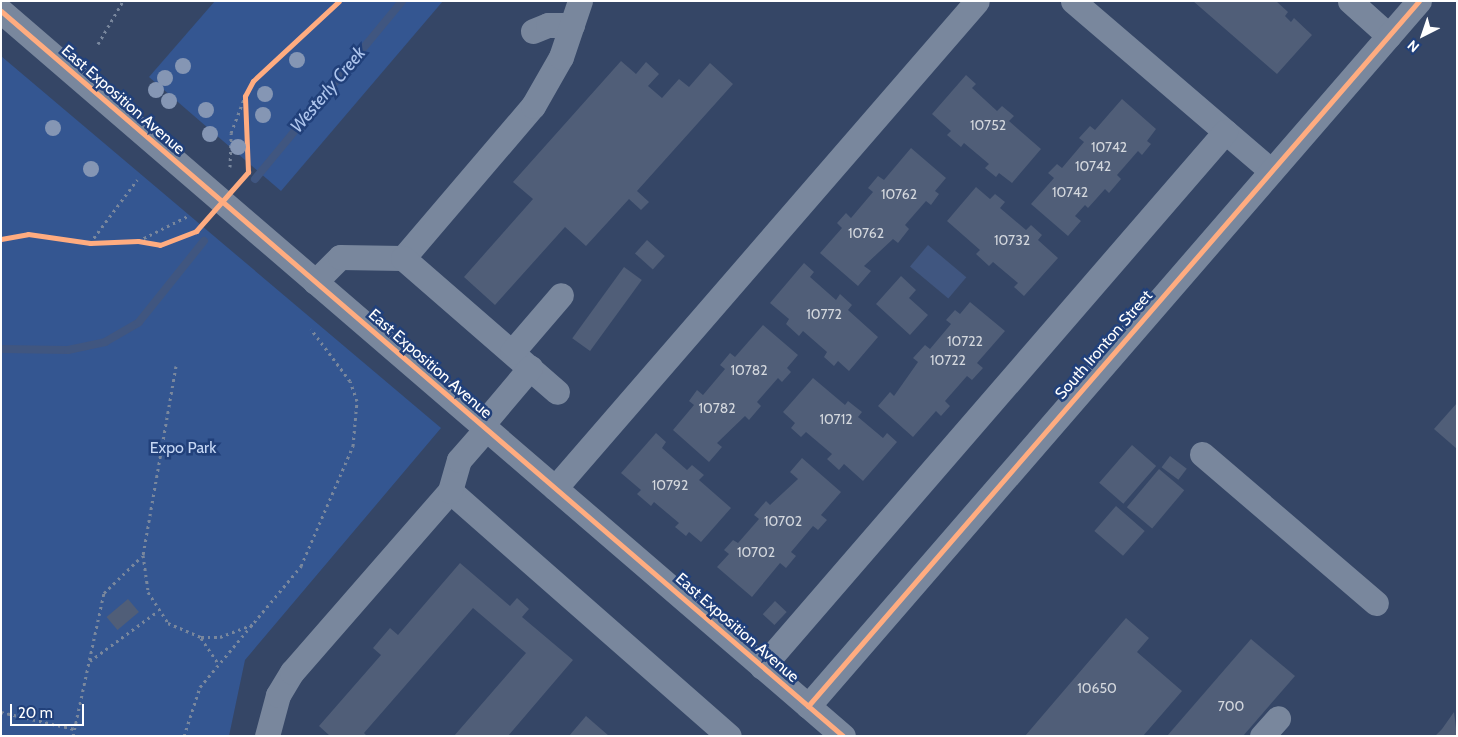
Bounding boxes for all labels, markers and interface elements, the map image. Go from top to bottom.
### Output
north arrow [1398,10,1448,60]
text: N [1404,36,1423,56]
street label: East Exposition Avenue [57,41,189,159]
water label: Westerly Creek [286,43,370,137]
house number: 10752 [970,117,1006,133]
house number: 10742 [1091,139,1127,155]
house number: 10742 [1075,158,1111,174]
house number: 10742 [1052,184,1088,200]
house number: 10762 [881,186,917,202]
house number: 10762 [848,225,884,241]
house number: 10732 [994,232,1030,248]
street label: South Ironton Street [1051,286,1157,404]
street label: East Exposition Avenue [364,305,496,423]
house number: 10772 [806,306,842,322]
house number: 10722 [947,333,983,349]
house number: 10722 [930,352,966,368]
house number: 10782 [730,362,768,378]
house number: 10782 [698,400,736,416]
house number: 10712 [819,411,853,427]
park label: Expo Park [150,438,216,458]
house number: 10792 [652,477,688,493]
house number: 10702 [764,513,802,529]
house number: 10702 [737,544,775,560]
street label: East Exposition Avenue [671,569,803,687]
house number: 10650 [1077,680,1117,696]
scale bar [12,694,86,726]
house number: 700 [1218,698,1244,714]
text: 20 m [18,704,53,722]

